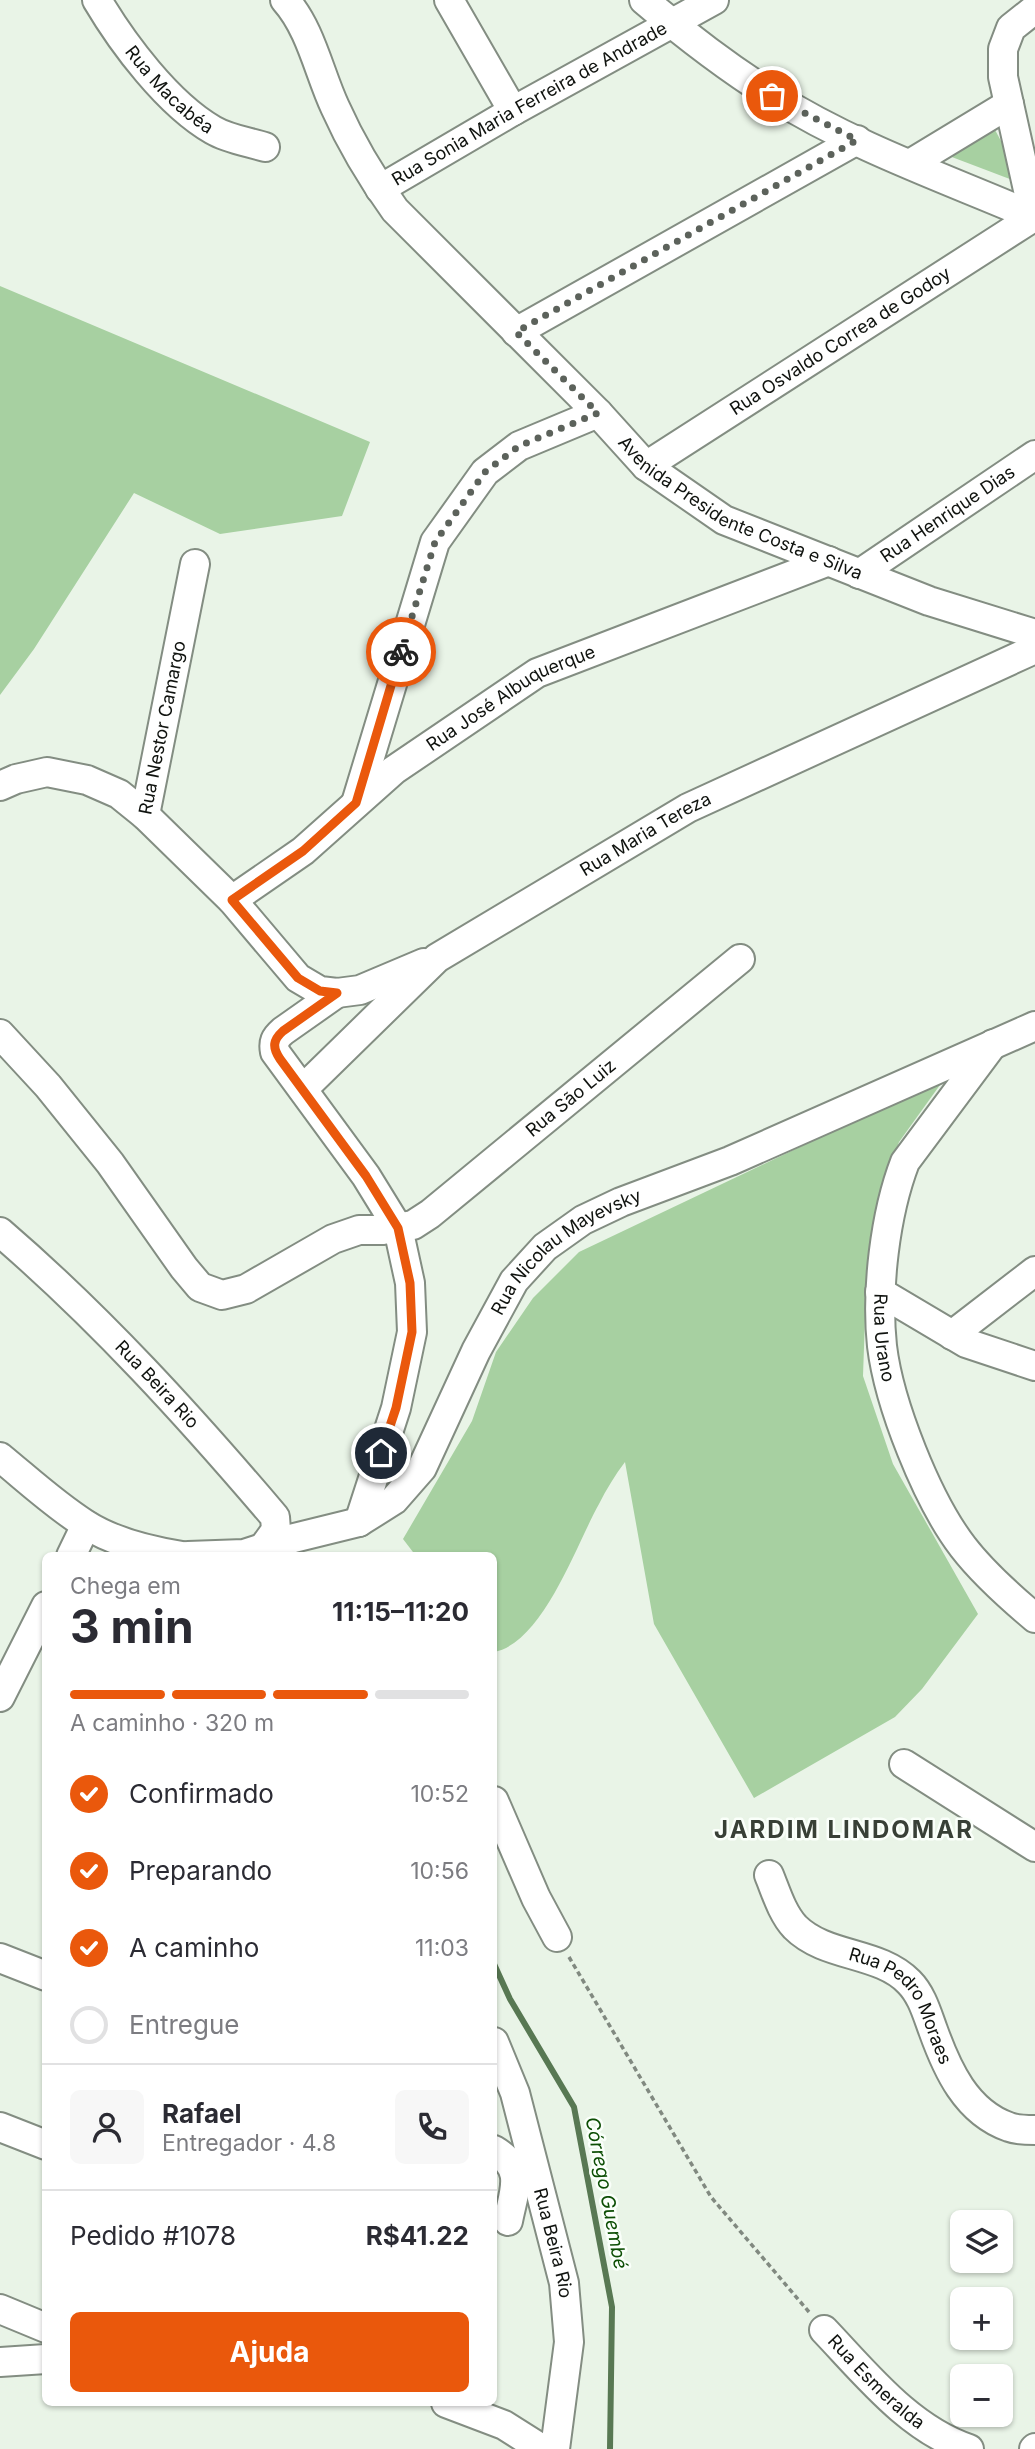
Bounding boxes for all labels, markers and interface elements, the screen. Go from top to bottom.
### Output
street label: Rua Sonia Maria Ferreira de Andrade [388,17,670,190]
street label: Rua Macabéa [121,41,218,138]
pin [742,66,802,126]
icon: bag [753,77,791,115]
street label: Rua Osvaldo Correa de Godoy [726,262,954,419]
street label: Avenida Presidente Costa e Silva [614,432,866,584]
street label: Rua Henrique Dias [876,461,1019,566]
courier [366,617,436,687]
icon: bike [382,633,420,671]
street label: Rua Nestor Camargo [134,639,189,816]
street label: Rua José Albuquerque [422,641,598,755]
street label: Rua Maria Tereza [576,788,714,880]
street label: Rua São Luiz [521,1055,620,1141]
street label: Rua Nicolau Mayevsky [487,1184,644,1318]
street label: Rua Urano [870,1293,900,1384]
street label: Rua Beira Rio [111,1336,204,1433]
pin [351,1423,411,1483]
icon: home [362,1434,400,1472]
text: Chega em [70,1572,181,1600]
text: 11:15–11:20 [332,1596,469,1627]
text: 3 min [70,1598,194,1654]
text: A caminho · 320 m [70,1709,274,1737]
icon: check [70,1775,108,1813]
text: Confirmado [129,1778,274,1809]
text: 10:52 [411,1780,469,1808]
district label: JARDIM LINDOMAR [714,1815,974,1844]
icon: check [70,1852,108,1890]
text: Preparando [129,1855,272,1886]
text: 10:56 [410,1857,469,1885]
icon: check [70,1929,108,1967]
text: A caminho [129,1932,259,1963]
text: 11:03 [415,1934,469,1962]
street label: Rua Pedro Moraes [847,1943,956,2067]
text: Entregue [129,2009,240,2040]
button: person [70,2090,144,2164]
button: phone [395,2090,469,2164]
text: Rafael [162,2098,242,2129]
water label: Córrego Guembé [580,2115,633,2271]
text: Entregador · 4.8 [162,2129,336,2157]
street label: Rua Beira Rio [530,2186,576,2299]
map controls [950,2210,1013,2427]
button: layers [950,2210,1013,2273]
text: Pedido #1078 [70,2220,236,2251]
text: R$41.22 [366,2220,469,2251]
button: + [950,2287,1013,2350]
button: Ajuda [70,2312,469,2392]
street label: Rua Esmeralda [824,2330,929,2433]
button: − [950,2364,1013,2427]

